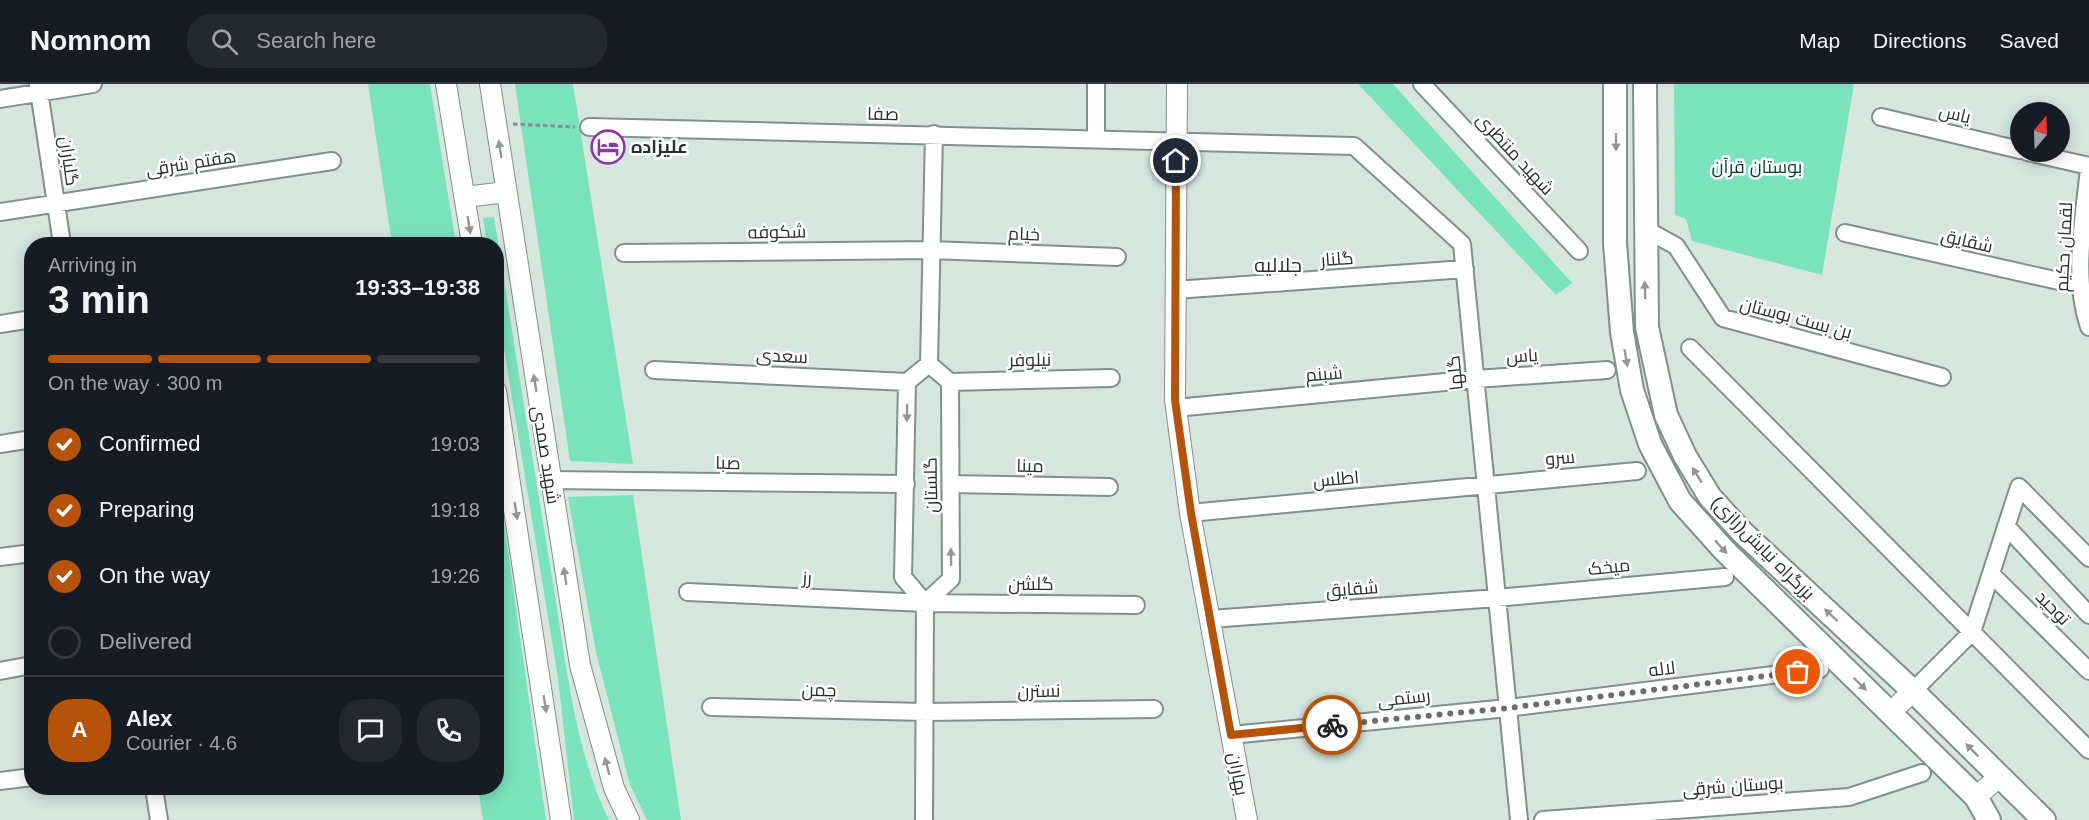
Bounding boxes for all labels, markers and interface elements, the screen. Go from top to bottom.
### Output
search box [187,14,607,68]
text: Nomnom [30,25,151,56]
icon: search [208,25,241,58]
text: Search here [256,28,376,53]
text: Map [1799,29,1840,52]
text: Directions [1873,29,1966,52]
text: Saved [1999,29,2059,52]
street label: یاس [1937,101,1973,128]
north arrow [2010,102,2070,162]
map controls [2010,102,2070,162]
street label: صفا [867,104,899,124]
street label: شهید منتظری [1472,109,1558,199]
hotel icon: علیزاده [590,129,626,165]
one-way arrow [1611,133,1621,152]
street label: گلباران [55,135,82,187]
pin [1150,135,1201,186]
place label: علیزاده [631,137,688,158]
one-way arrow [495,139,504,158]
icon: home [1159,144,1192,177]
street label: هفتم شرقی [144,146,238,182]
park label: بوستان قرآن [1712,157,1802,178]
street label: لقمان حکیم [2052,202,2078,293]
one-way arrow [465,215,474,234]
street label: شکوفه [748,221,806,244]
street label: خیام [1008,223,1040,247]
street label: شقایق [1939,225,1995,259]
street label: گلنار [1319,248,1354,271]
text: Arriving in [48,254,137,276]
district label: جلالیه [1254,254,1302,276]
text: 19:33–19:38 [355,275,480,300]
text: 3 min [48,278,150,321]
one-way arrow [1641,280,1650,299]
street label: بن بست بوستان [1738,293,1854,344]
street label: سعدی [755,345,809,368]
street label: یاس [1505,345,1539,368]
one-way arrow [1622,349,1631,368]
street label: نیلوفر [1008,350,1051,371]
street label: گلها [1443,355,1468,391]
street label: شبنم [1305,362,1344,388]
text: On the way · 300 m [48,372,223,394]
one-way arrow [531,373,540,392]
one-way arrow [902,403,912,422]
street label: شهید صمدی [527,404,564,506]
icon: check [48,428,81,461]
text: Confirmed [99,431,200,456]
text: 19:03 [430,433,480,455]
street label: سرو [1544,447,1576,470]
street label: صبا [715,453,741,473]
street label: مینا [1016,456,1044,476]
street label: گلستان [921,457,942,513]
street label: اطلس [1312,467,1360,492]
one-way arrow [1691,467,1702,483]
street label: بزرگراه نیایش(رازی) [1706,492,1819,605]
icon: check [48,494,81,527]
text: Preparing [99,497,194,522]
text: 19:18 [430,499,480,521]
one-way arrow [511,502,520,521]
one-way arrow [1714,540,1728,554]
one-way arrow [946,547,956,566]
street label: میخک [1587,555,1631,579]
icon: check [48,560,81,593]
text: On the way [99,563,210,588]
text: 19:26 [430,565,480,587]
one-way arrow [561,566,570,585]
street label: رز [801,568,812,589]
street label: گلشن [1008,574,1054,595]
street label: شقایق [1325,577,1379,603]
street label: توحید [2031,587,2074,630]
one-way arrow [1824,608,1839,622]
text: Delivered [99,629,192,654]
pin [1772,646,1823,697]
icon: bag [1781,655,1814,688]
street label: لاله [1647,657,1677,681]
one-way arrow [1853,677,1867,691]
street label: چمن [801,680,837,702]
street label: نسترن [1017,681,1061,702]
street label: رستمی [1377,685,1431,712]
one-way arrow [540,694,549,713]
courier [1302,695,1362,755]
button: chat [339,699,402,762]
button: phone [417,699,480,762]
text: Alex [126,706,172,731]
icon: bike [1316,709,1349,742]
text: A [72,717,87,742]
text: Courier · 4.6 [126,732,237,754]
one-way arrow [1965,743,1979,757]
street label: بهاران [1223,751,1252,797]
one-way arrow [602,757,612,775]
street label: بوستان شرقی [1682,773,1784,800]

